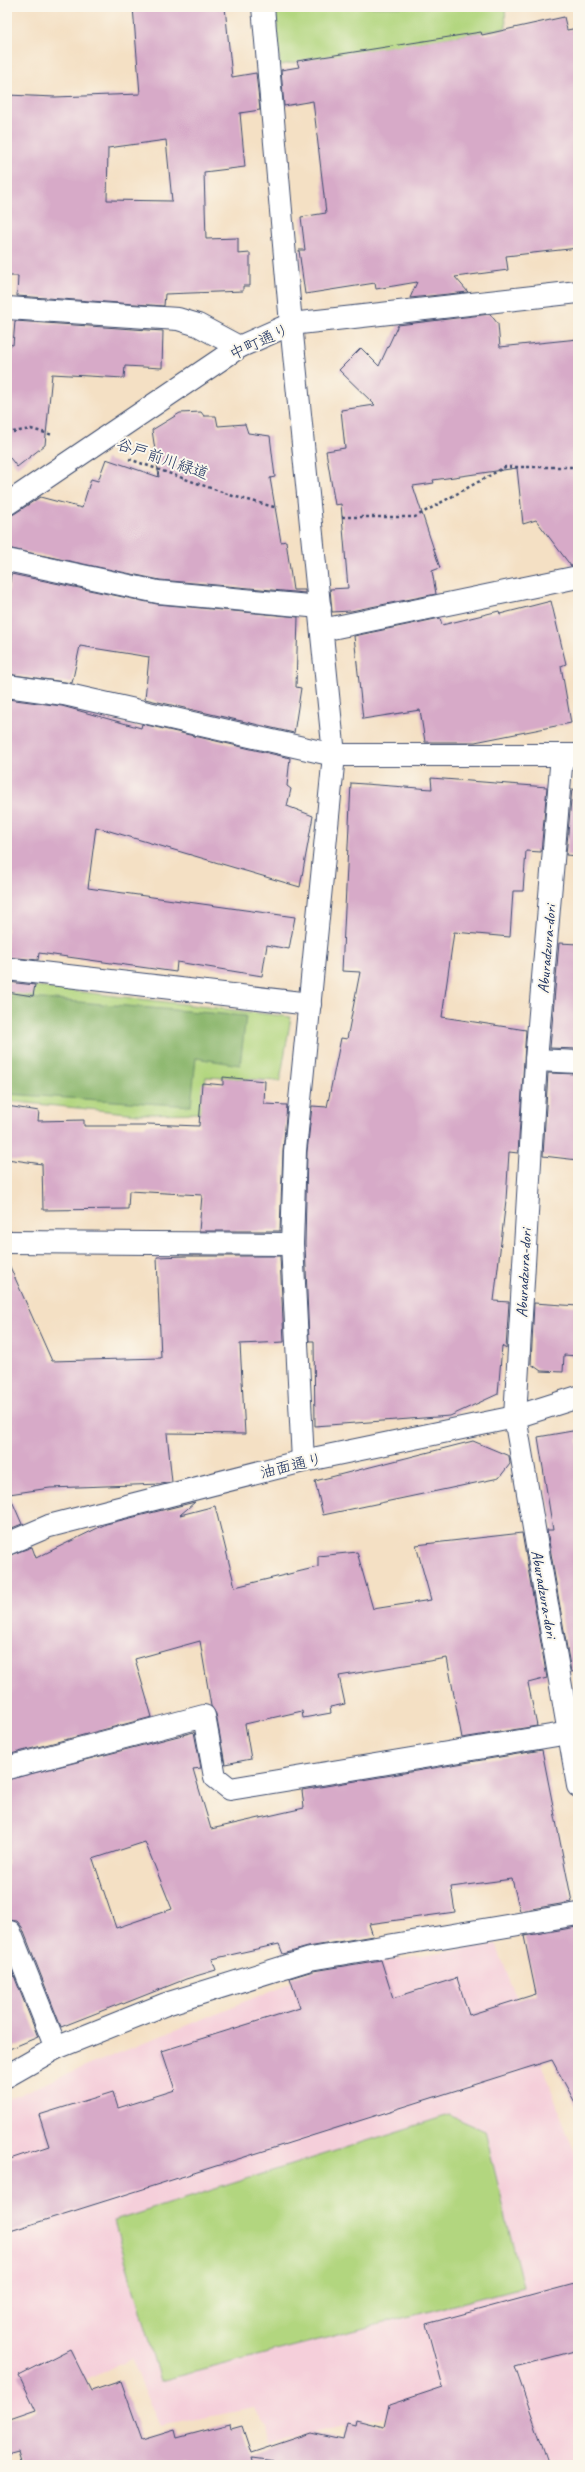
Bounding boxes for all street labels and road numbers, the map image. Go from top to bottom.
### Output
street label: 中町通り [226,319,293,364]
street label: 谷戸前川緑道 [114,434,211,484]
street label: Aburadzura-dori [533,902,561,994]
street label: Aburadzura-dori [512,1226,536,1318]
street label: 油面通り [258,1449,325,1483]
street label: Aburadzura-dori [526,1549,562,1642]

